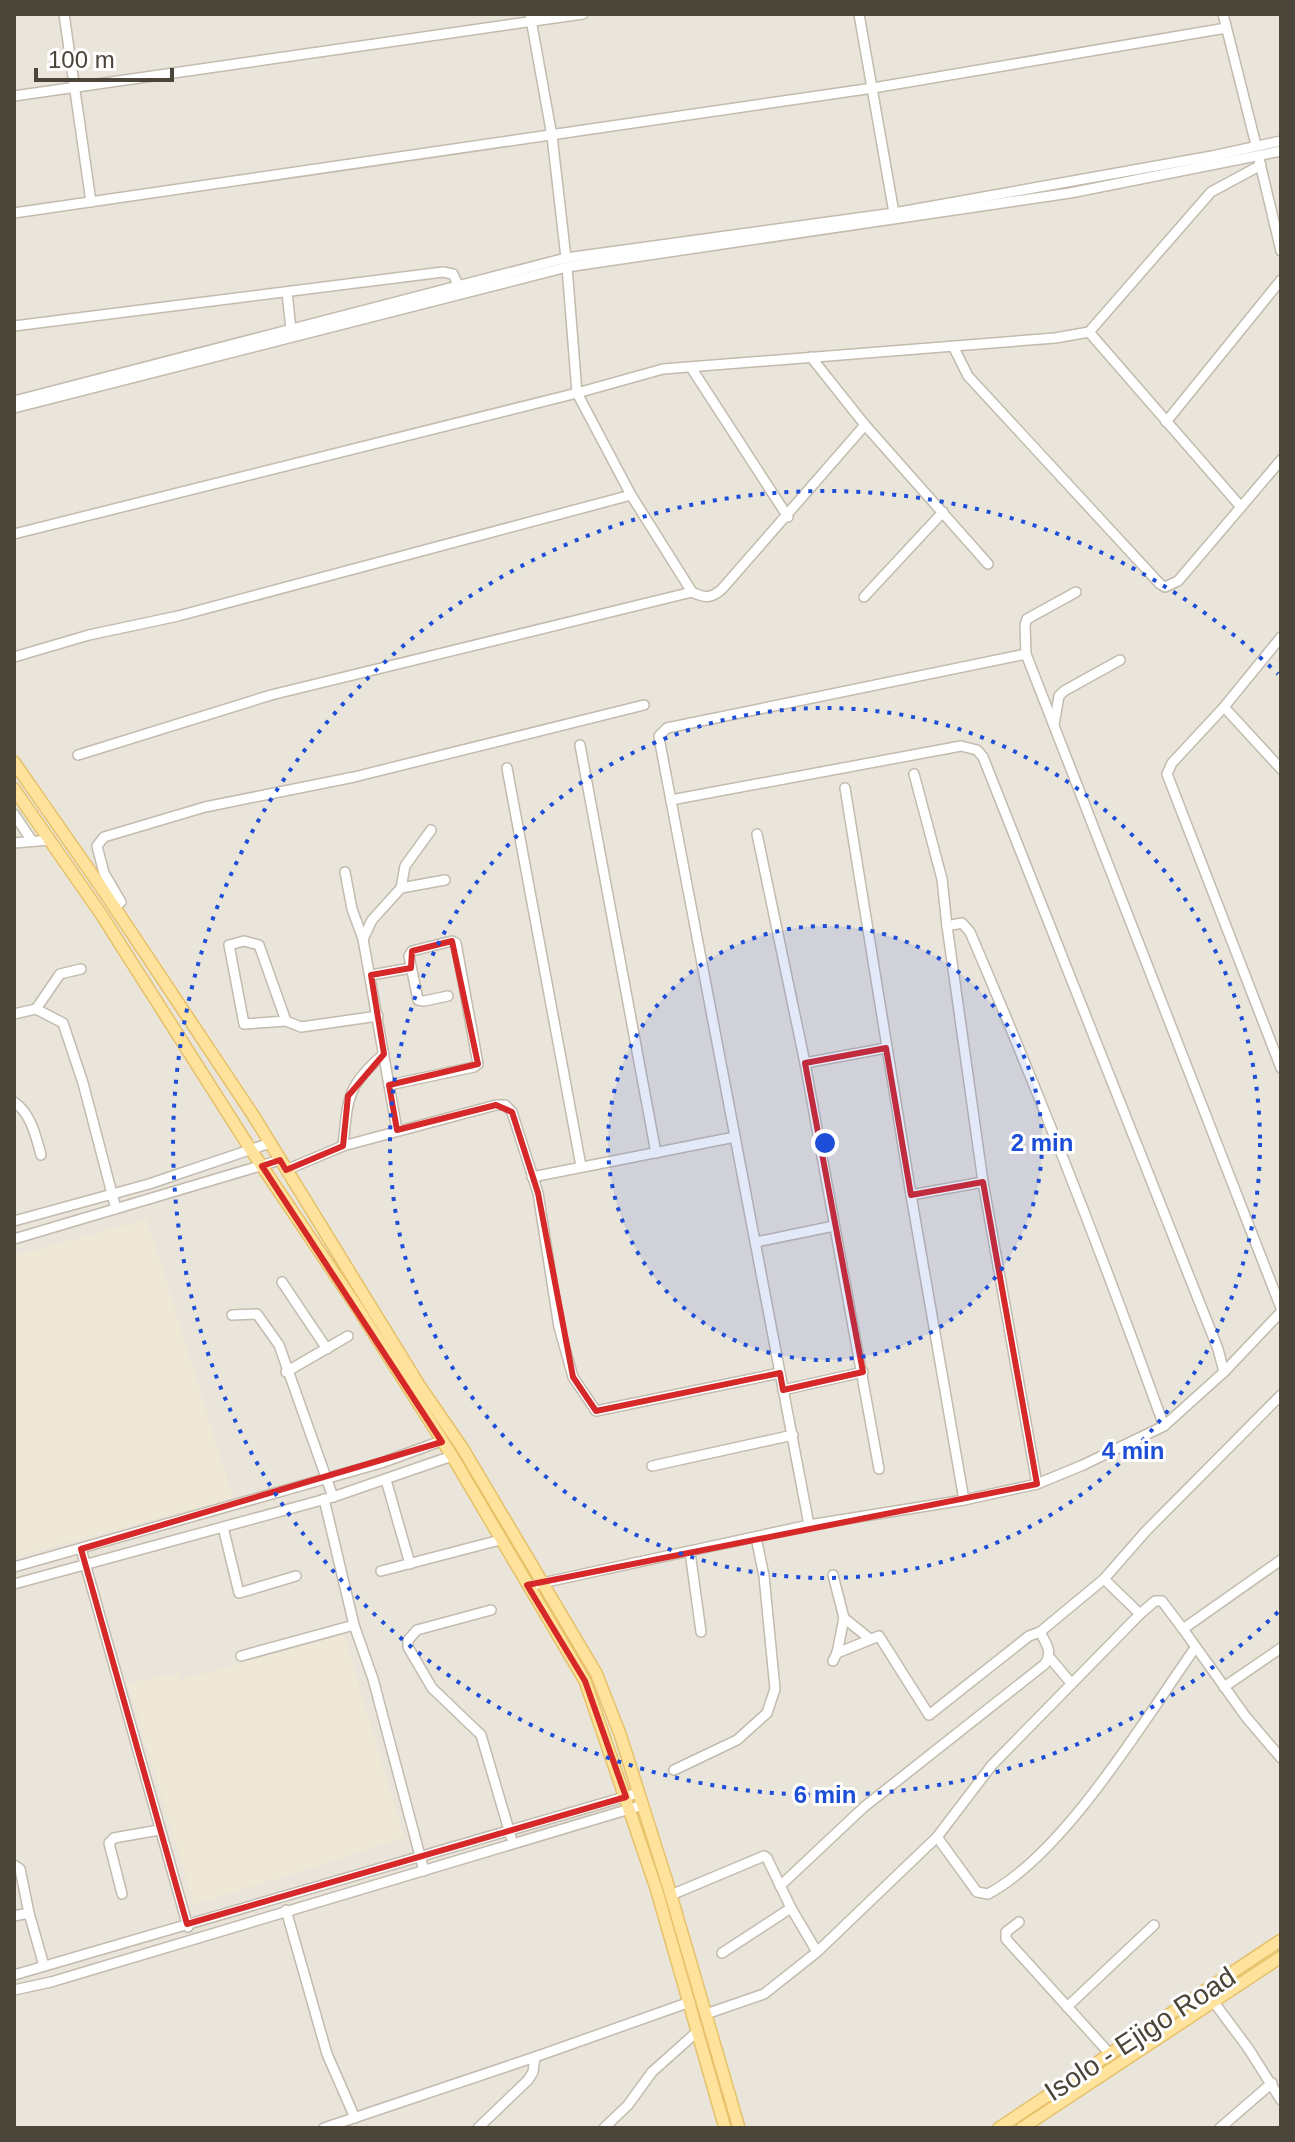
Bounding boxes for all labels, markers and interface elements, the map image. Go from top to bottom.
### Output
scale bar [36,32,172,82]
text: 100 m [48,46,115,73]
centre of rings [811,1129,839,1157]
text: 2 min [1011,1129,1073,1156]
text: 4 min [1102,1437,1164,1464]
text: 6 min [794,1781,856,1808]
street label: Isolo - Ejigo Road [1039,1961,1241,2107]

